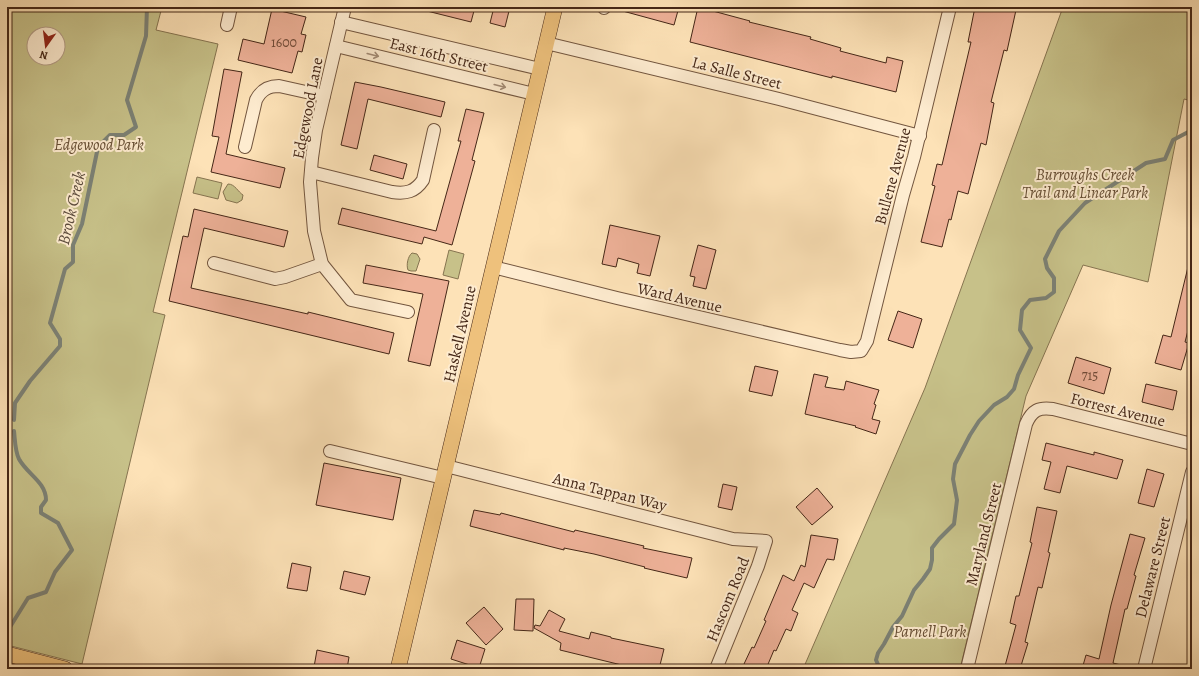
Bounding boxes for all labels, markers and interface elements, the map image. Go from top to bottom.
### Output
north arrow [26,26,66,66]
street label: East 16th Street [387,32,490,78]
house number: 1600 [271,33,297,52]
text: N [38,47,49,63]
street label: La Salle Street [690,51,784,95]
one-way arrow [367,52,380,59]
street label: Edgewood Lane [287,56,329,161]
one-way arrow [493,82,506,90]
street label: Bullene Avenue [869,125,917,227]
park label: Edgewood Park [54,134,144,156]
park label: Burroughs Creek Trail and Linear Park [1022,164,1148,204]
water label: Brook Creek [52,169,91,247]
street label: Ward Avenue [634,277,724,318]
street label: Haskell Avenue [438,283,482,385]
house number: 715 [1082,366,1098,385]
street label: Forrest Avenue [1068,388,1168,432]
street label: Anna Tappan Way [549,467,670,517]
street label: Maryland Street [961,480,1007,588]
street label: Delaware Street [1130,514,1176,620]
street label: Hascom Road [701,553,755,645]
park label: Parnell Park [894,621,966,643]

